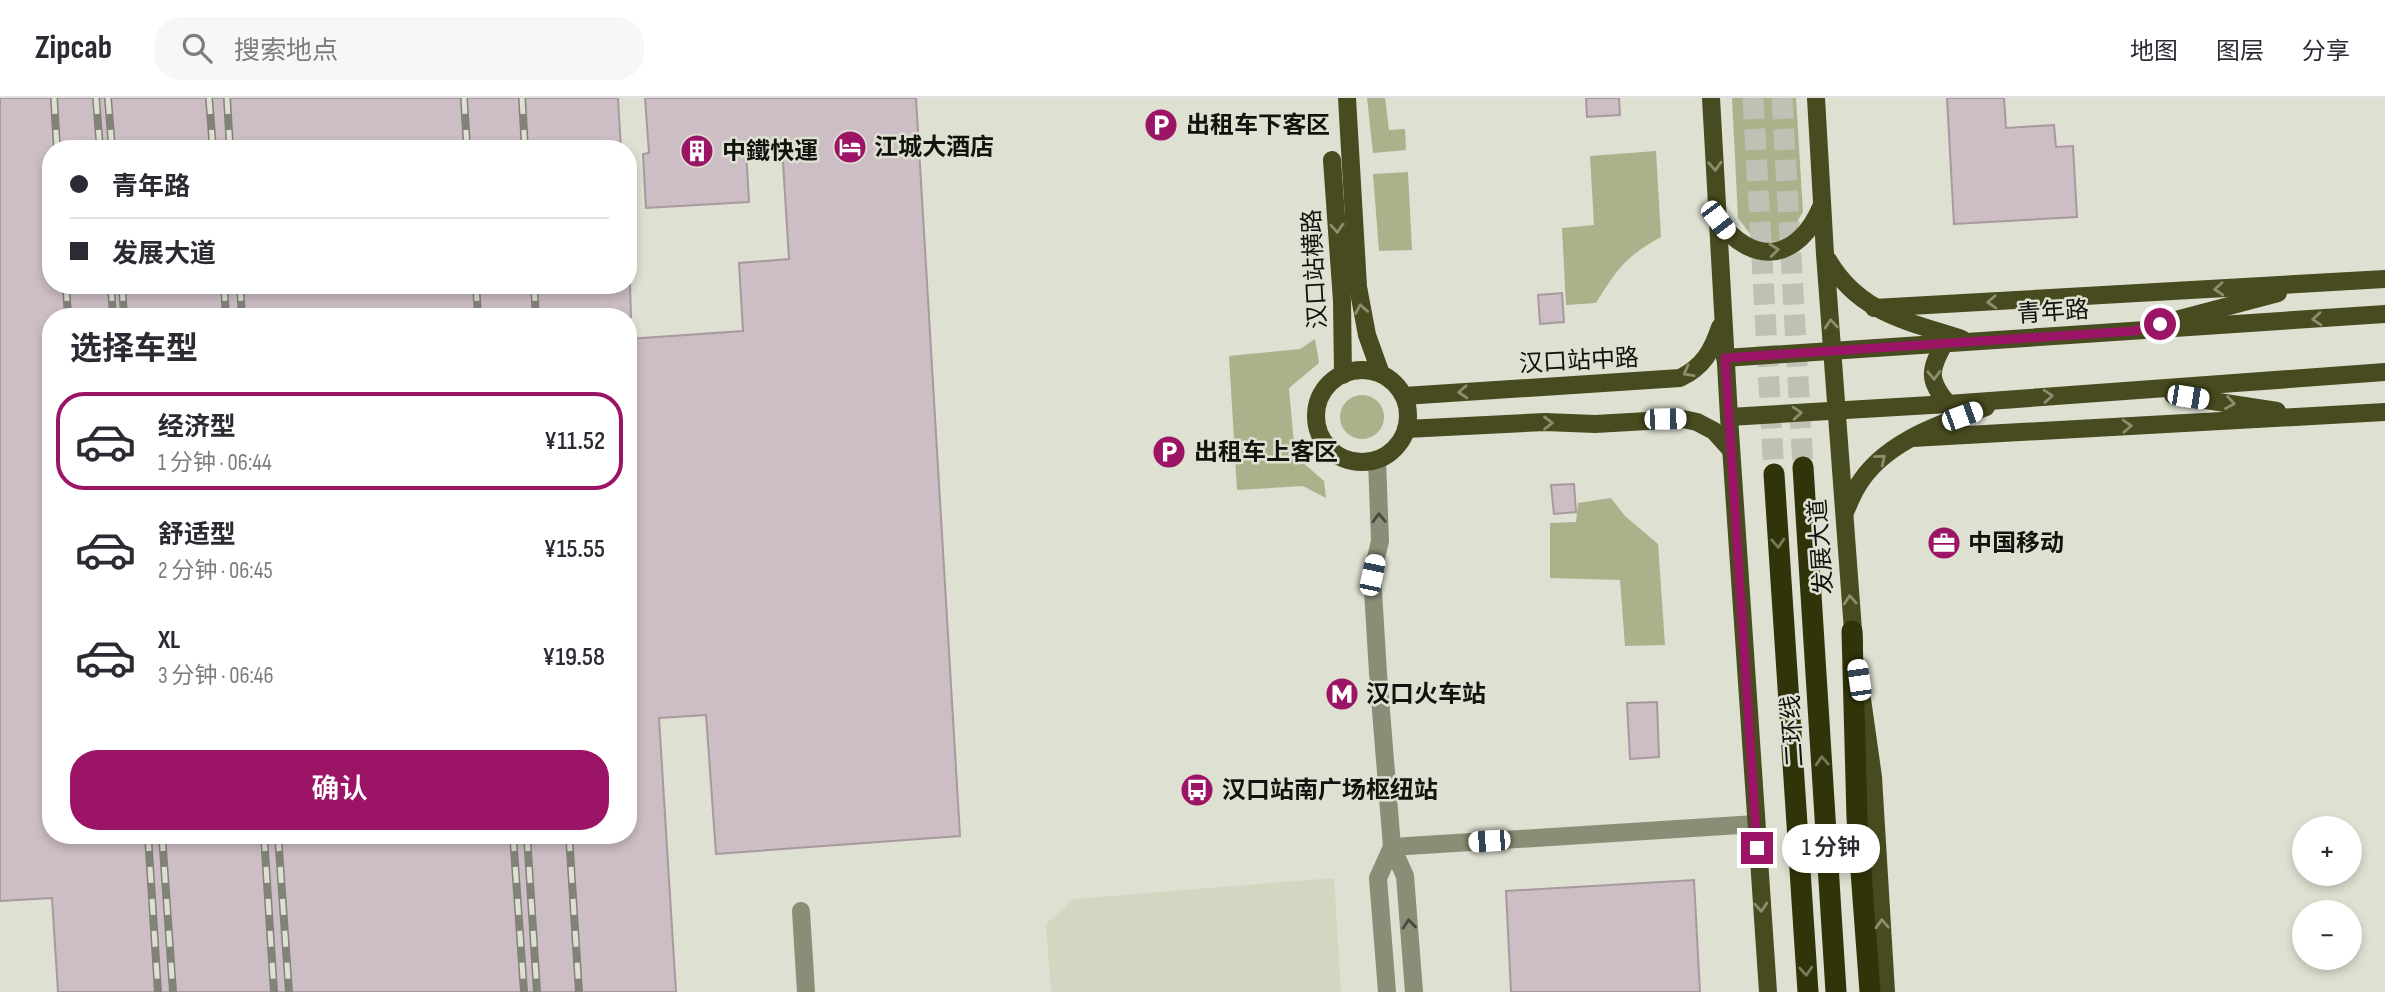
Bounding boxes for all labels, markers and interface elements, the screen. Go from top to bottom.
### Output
search box [154,17,644,80]
text: Zipcab [35,28,112,68]
icon: search [178,29,216,67]
text: 搜索地点 [234,36,338,67]
text: 地图 [2130,37,2178,66]
text: 图层 [2216,37,2264,66]
text: 分享 [2302,37,2350,66]
parking icon: 出租车下客区 [1142,106,1180,144]
place label: 出租车下客区 [1186,111,1330,140]
hotel icon: 江城大酒店 [831,128,869,166]
building icon: 中鐵快運 [678,132,716,170]
place label: 江城大酒店 [874,133,994,162]
place label: 中鐵快運 [722,137,818,166]
one-way arrow [1707,161,1722,172]
text: 青年路 [112,172,190,203]
car [1697,197,1740,243]
street label: 汉口站横路 [1297,208,1333,330]
one-way arrow [1329,223,1344,234]
text: 发展大道 [112,239,216,270]
one-way arrow [1769,243,1780,258]
one-way arrow [2213,281,2224,296]
one-way arrow [1986,294,1997,309]
street label: 青年路 [2016,295,2090,329]
one-way arrow [1355,303,1370,315]
route start [2144,308,2176,340]
one-way arrow [2311,311,2322,326]
one-way arrow [1824,319,1839,330]
text: 选择车型 [70,330,198,369]
street label: 汉口站中路 [1518,343,1640,379]
one-way arrow [1683,364,1696,378]
one-way arrow [1927,370,1942,381]
car [2166,383,2211,411]
one-way arrow [1457,385,1468,400]
one-way arrow [2043,389,2054,404]
one-way arrow [2224,396,2236,411]
car [1939,399,1986,433]
one-way arrow [1792,406,1803,421]
car [1644,408,1687,430]
icon: car [74,410,137,473]
text: 经济型 [158,412,236,443]
one-way arrow [1543,415,1554,431]
one-way arrow [2122,419,2133,434]
text: ¥11.52 [544,426,605,457]
parking icon: 出租车上客区 [1150,433,1188,471]
place label: 出租车上客区 [1194,438,1338,467]
text: 1 分钟 · 06:44 [158,449,272,477]
one-way arrow [1873,455,1886,467]
street label: 发展大道 [1803,498,1839,596]
one-way arrow [1371,512,1386,523]
icon: car [74,518,137,581]
text: 舒适型 [158,520,236,551]
office icon: 中国移动 [1925,524,1963,562]
place label: 中国移动 [1968,529,2064,558]
text: ¥15.55 [544,534,605,565]
one-way arrow [1770,537,1785,548]
car [1358,552,1387,598]
text: 2 分钟 · 06:45 [158,557,273,585]
one-way arrow [1843,594,1858,605]
text: XL [158,625,180,656]
icon: car [74,626,137,689]
text: ¥19.58 [542,642,605,673]
car [1846,658,1873,702]
text: 3 分钟 · 06:46 [158,662,274,690]
metro station icon: 汉口火车站 [1323,675,1361,713]
place label: 汉口火车站 [1366,680,1486,709]
street label: 二环线 [1776,694,1810,768]
button: 确认 [70,750,609,830]
one-way arrow [1814,755,1829,766]
bus stop icon: 汉口站南广场枢纽站 [1178,771,1216,809]
place label: 汉口站南广场枢纽站 [1222,776,1438,805]
map controls [2292,816,2362,970]
button: + [2292,816,2362,886]
callout: 1 分钟 [1782,824,1880,872]
car [1468,829,1511,853]
route end [1741,832,1773,864]
text: 1 分钟 [1802,834,1860,862]
button: − [2292,900,2362,970]
one-way arrow [1754,901,1769,912]
one-way arrow [1402,918,1417,929]
one-way arrow [1874,918,1889,929]
one-way arrow [1799,966,1814,977]

